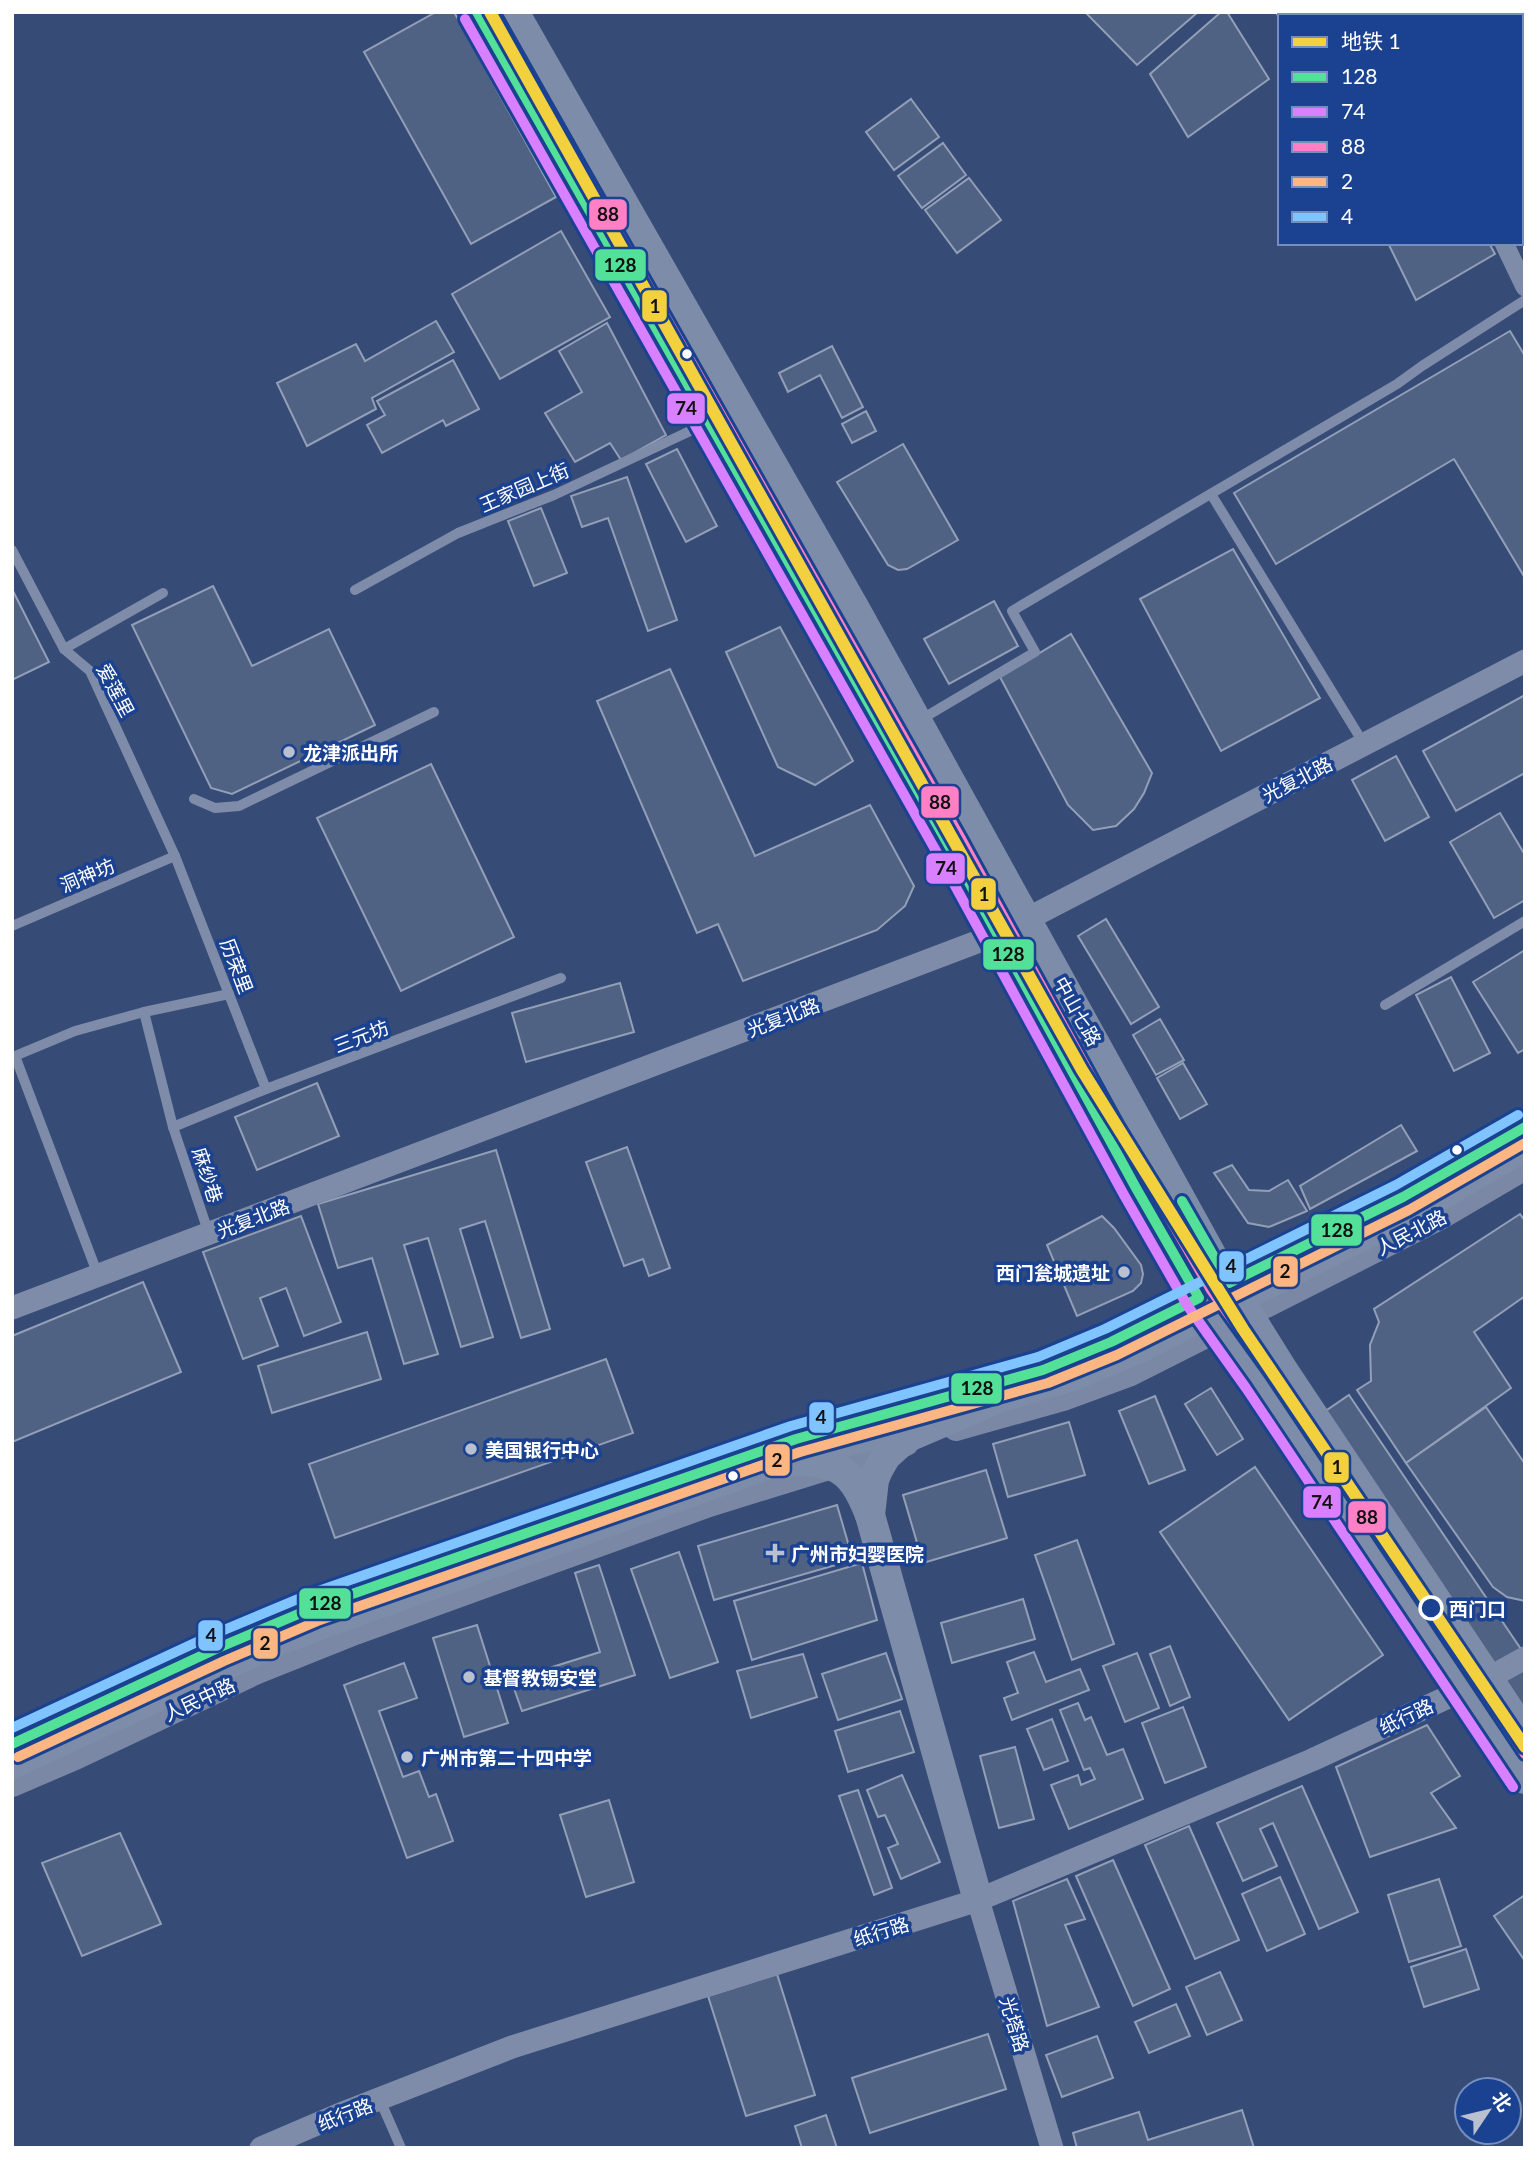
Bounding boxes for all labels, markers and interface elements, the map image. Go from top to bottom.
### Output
legend [1278,14,1523,245]
text: 地铁 1 [1341,28,1401,53]
text: 128 [1341,63,1378,88]
text: 74 [1341,98,1365,123]
text: 88 [1341,133,1365,158]
text: 2 [1341,168,1353,193]
line badge: 88 [588,198,628,231]
text: 88 [597,202,619,225]
text: 4 [1341,203,1353,228]
line badge: 128 [594,248,647,282]
text: 128 [603,253,637,276]
line badge: 1 [641,289,668,323]
text: 1 [649,294,661,317]
unlabelled marker [680,347,694,361]
line badge: 74 [666,392,706,425]
text: 74 [675,396,697,419]
street label: 王家园上街 [476,458,572,516]
street label: 爱莲里 [92,659,140,721]
place label: 龙津派出所 [303,741,398,764]
marker: 龙津派出所 [281,744,297,760]
street label: 光复北路 [1258,751,1336,807]
line badge: 88 [920,785,960,819]
text: 88 [929,790,951,813]
line badge: 74 [925,852,966,885]
street label: 洞神坊 [56,853,118,897]
text: 74 [935,856,957,879]
line badge: 1 [970,877,997,911]
text: 1 [978,882,990,905]
street label: 历荣里 [216,935,258,997]
line badge: 128 [982,938,1035,971]
text: 128 [991,942,1025,965]
street label: 中山七路 [1050,972,1106,1050]
street label: 光复北路 [743,993,823,1041]
street label: 三元坊 [330,1015,392,1057]
unlabelled marker [1450,1143,1464,1157]
street label: 麻纱巷 [188,1144,228,1206]
street label: 光复北路 [213,1194,293,1242]
street label: 人民北路 [1372,1204,1450,1260]
line badge: 128 [1310,1213,1363,1247]
text: 128 [1320,1218,1354,1241]
line badge: 4 [1218,1250,1245,1283]
text: 4 [1225,1254,1237,1277]
line badge: 2 [1272,1255,1299,1288]
text: 2 [1279,1259,1291,1282]
place label: 西门瓮城遗址 [996,1261,1110,1284]
marker: 西门瓮城遗址 [1116,1264,1132,1280]
line badge: 128 [950,1372,1003,1405]
text: 128 [960,1376,994,1399]
line badge: 4 [808,1401,835,1434]
text: 4 [815,1405,827,1428]
place label: 美国银行中心 [485,1438,599,1461]
marker: 美国银行中心 [463,1441,479,1457]
line badge: 2 [764,1443,791,1477]
text: 2 [771,1448,783,1471]
line badge: 1 [1323,1451,1350,1484]
text: 1 [1331,1455,1343,1478]
unlabelled marker [726,1469,740,1483]
line badge: 74 [1302,1485,1342,1519]
text: 74 [1311,1490,1333,1513]
line badge: 88 [1347,1500,1387,1534]
text: 88 [1356,1505,1378,1528]
place label: 广州市妇婴医院 [791,1542,924,1565]
marker: 广州市妇婴医院 [765,1543,785,1563]
line badge: 128 [298,1587,352,1620]
text: 128 [308,1591,342,1614]
marker: 西门口 [1419,1596,1443,1620]
place label: 西门口 [1449,1597,1506,1620]
line badge: 4 [197,1619,224,1652]
text: 4 [205,1623,217,1646]
line badge: 2 [252,1627,279,1660]
text: 2 [259,1631,271,1654]
place label: 基督教锡安堂 [483,1666,597,1689]
marker: 基督教锡安堂 [461,1669,477,1685]
street label: 人民中路 [160,1673,238,1725]
street label: 纸行路 [1375,1694,1437,1738]
place label: 广州市第二十四中学 [421,1746,592,1769]
marker: 广州市第二十四中学 [399,1749,415,1765]
street label: 纸行路 [850,1912,912,1950]
street label: 光塔路 [996,1993,1034,2055]
north arrow [1453,2076,1523,2146]
text: 北 [1487,2087,1517,2115]
street label: 纸行路 [314,2093,376,2135]

